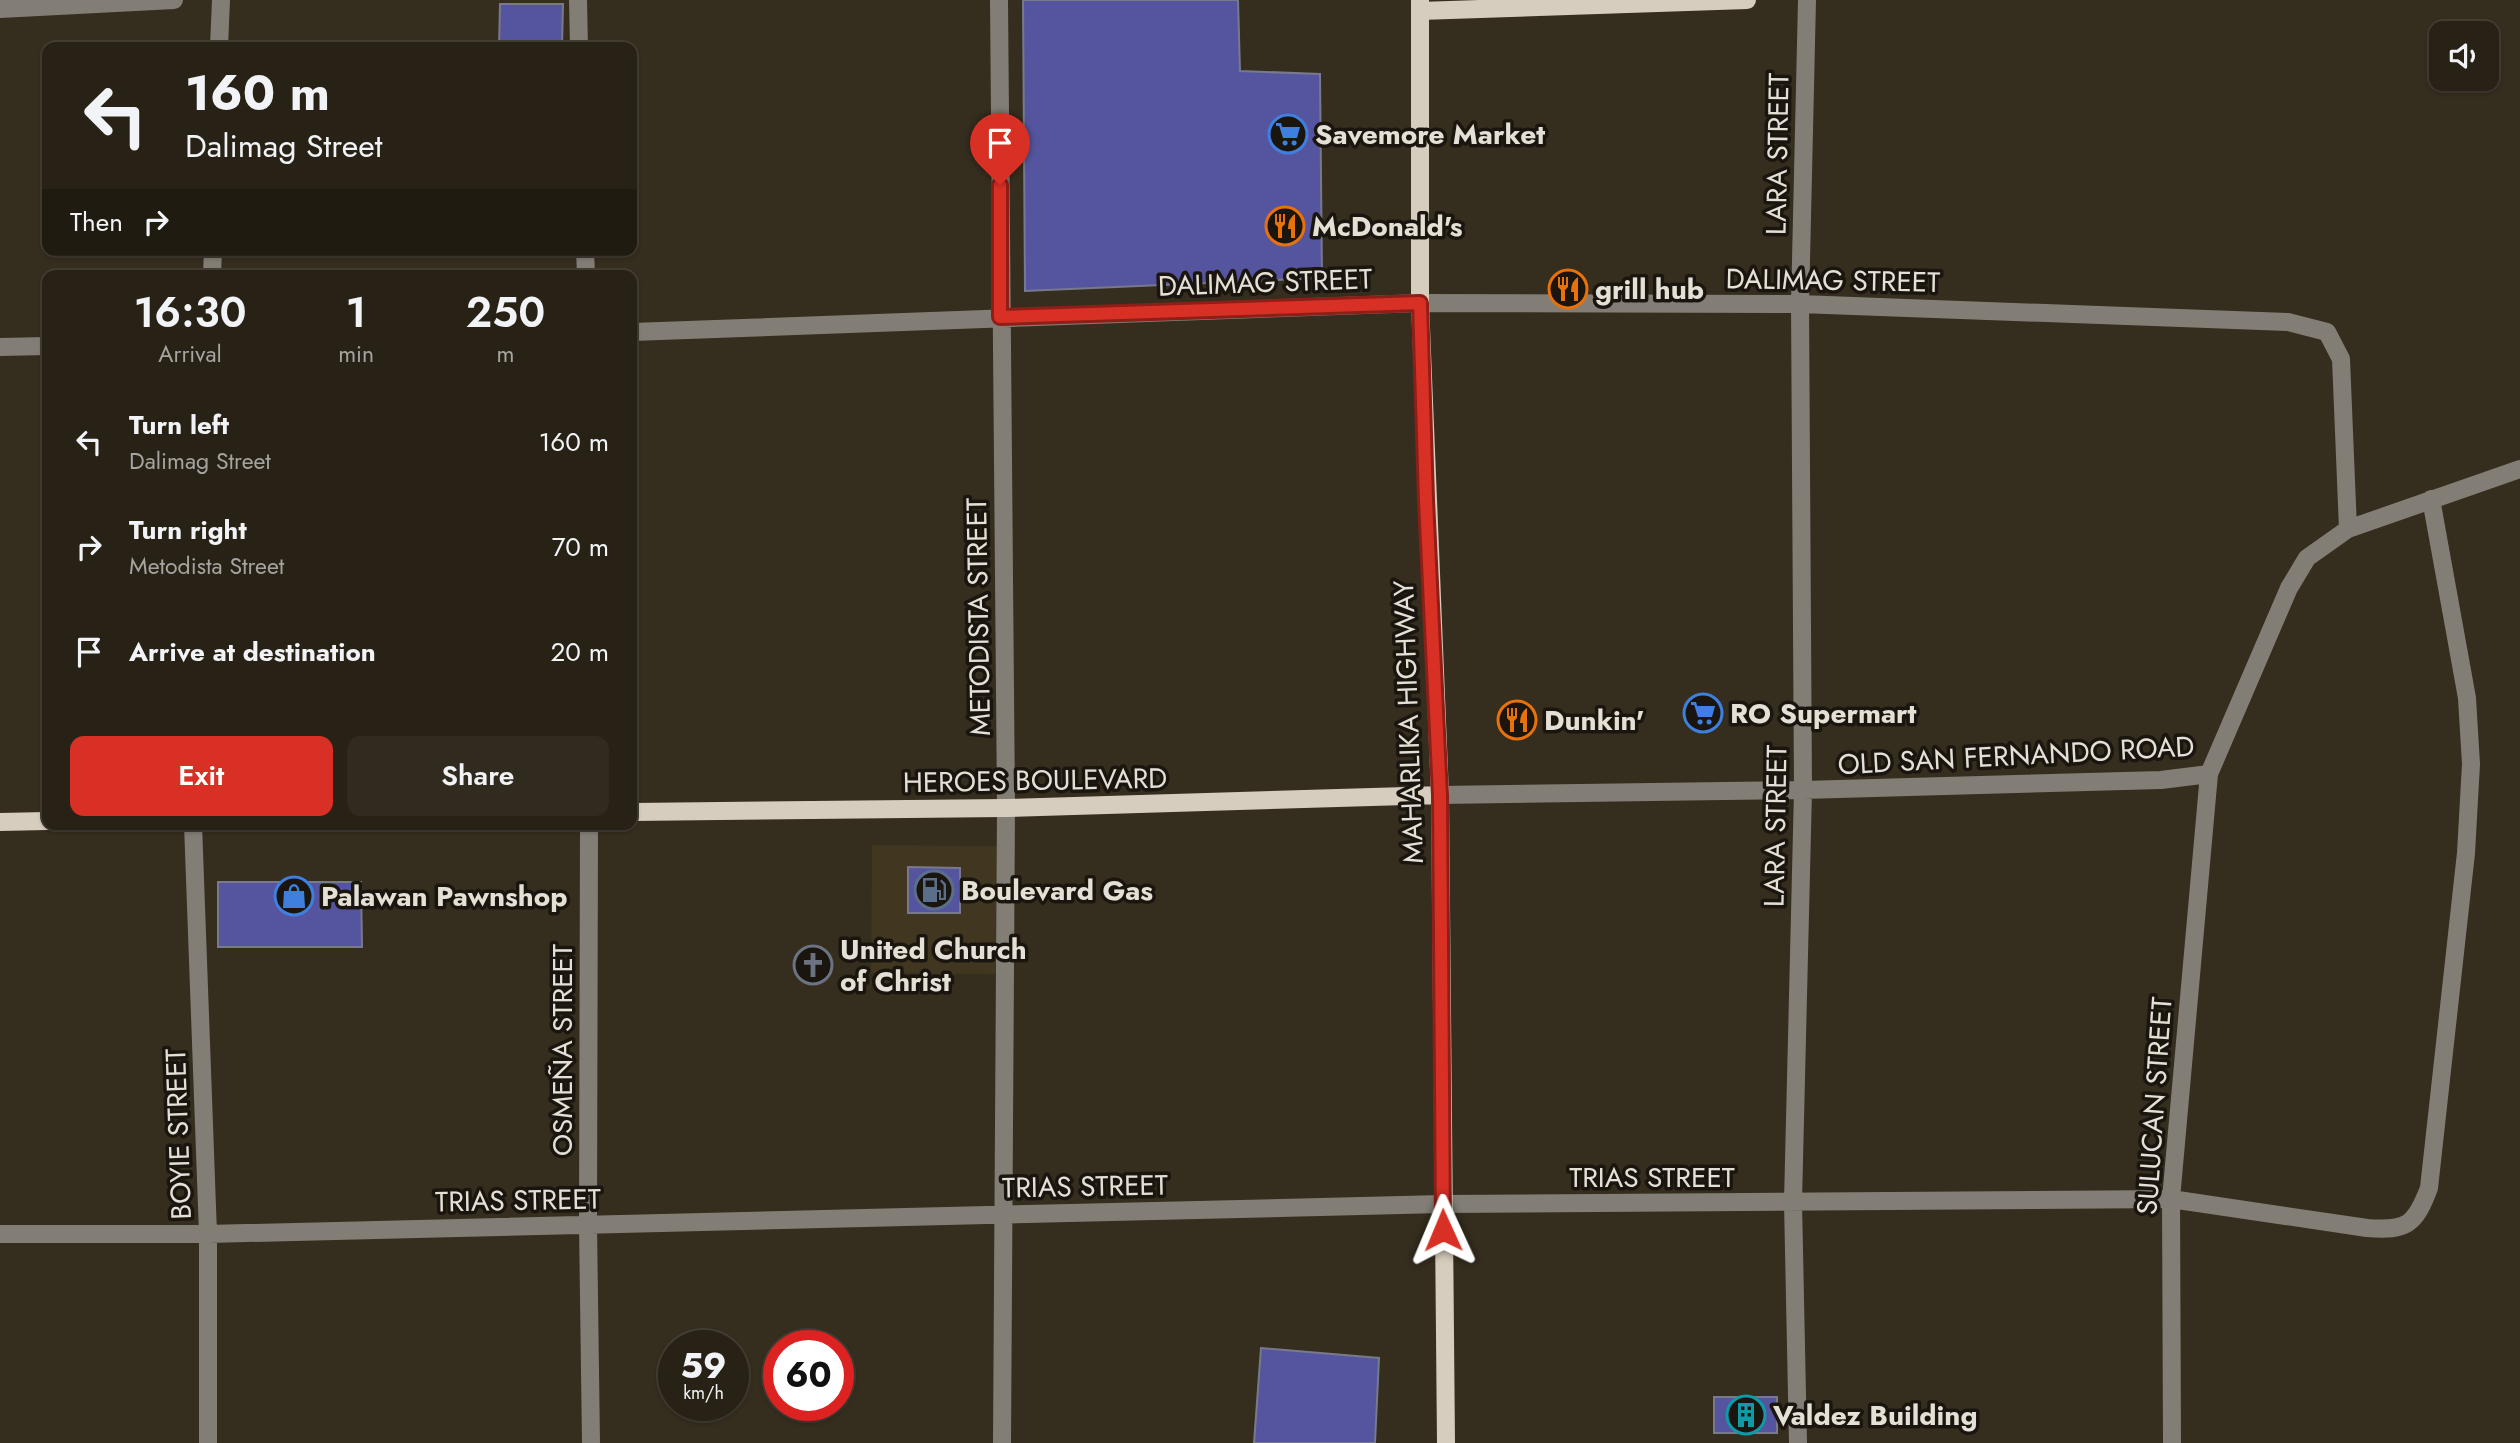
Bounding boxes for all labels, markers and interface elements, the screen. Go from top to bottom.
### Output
map controls [2429,21,2499,91]
button: sound [2429,21,2499,91]
text: 160 m [185,58,330,128]
icon: left [70,70,161,161]
street label: LARA STREET [1756,72,1799,236]
pin [970,113,1030,185]
supermarket icon: Savemore Market [1267,113,1309,155]
place label: Savemore Market [1315,114,1545,155]
text: Dalimag Street [185,123,382,169]
icon: arrive [981,124,1019,162]
text: Then [70,203,123,241]
icon: right [137,203,175,241]
restaurant icon: McDonald's [1264,205,1306,247]
place label: McDonald's [1312,206,1463,247]
street label: DALIMAG STREET [1157,258,1373,307]
street label: DALIMAG STREET [1725,258,1941,303]
restaurant icon: grill hub [1547,268,1589,310]
place label: grill hub [1595,269,1704,310]
text: 16:30 [134,282,246,343]
text: 1 [346,282,366,343]
text: 250 [466,282,545,343]
text: Arrival [158,337,222,371]
text: min [338,337,374,371]
text: m [497,337,515,371]
text: Turn left [129,406,229,444]
icon: left [70,423,108,461]
text: 160 m [539,423,609,461]
text: Dalimag Street [129,444,271,478]
street label: METODISTA STREET [956,498,1001,736]
text: Turn right [129,511,247,549]
icon: right [70,528,108,566]
text: 70 m [552,528,609,566]
text: Metodista Street [129,549,284,583]
street label: MAHARLIKA HIGHWAY [1383,579,1434,864]
icon: arrive [70,633,108,671]
text: Arrive at destination [129,633,376,671]
text: 20 m [551,633,609,671]
supermarket icon: RO Supermart [1682,692,1724,734]
place label: RO Supermart [1730,693,1916,734]
restaurant icon: Dunkin' [1496,699,1538,741]
place label: Dunkin' [1544,700,1644,741]
street label: OLD SAN FERNANDO ROAD [1837,726,2195,785]
button: Exit [70,736,333,816]
button: Share [347,736,609,816]
street label: LARA STREET [1754,744,1797,908]
street label: HEROES BOULEVARD [902,758,1168,803]
fuel station icon: Boulevard Gas [913,869,955,911]
place label: Boulevard Gas [961,870,1153,911]
shop icon: Palawan Pawnshop [273,875,315,917]
place label: Palawan Pawnshop [321,876,568,917]
place label: United Church of Christ [840,929,1027,1002]
street label: OSMEÑA STREET [542,944,583,1156]
church icon: United Church of Christ [792,944,834,986]
street label: SULUCAN STREET [2126,996,2183,1216]
street label: BOYIE STREET [155,1048,202,1220]
street label: TRIAS STREET [1569,1157,1735,1198]
street label: TRIAS STREET [1002,1165,1168,1208]
street label: TRIAS STREET [435,1179,601,1222]
position arrow [1406,1193,1480,1267]
speed limit sign: 60 [763,1330,854,1421]
text: 59 [681,1341,727,1391]
text: km/h [683,1380,724,1406]
building icon: Valdez Building [1725,1394,1767,1436]
place label: Valdez Building [1772,1395,1978,1436]

